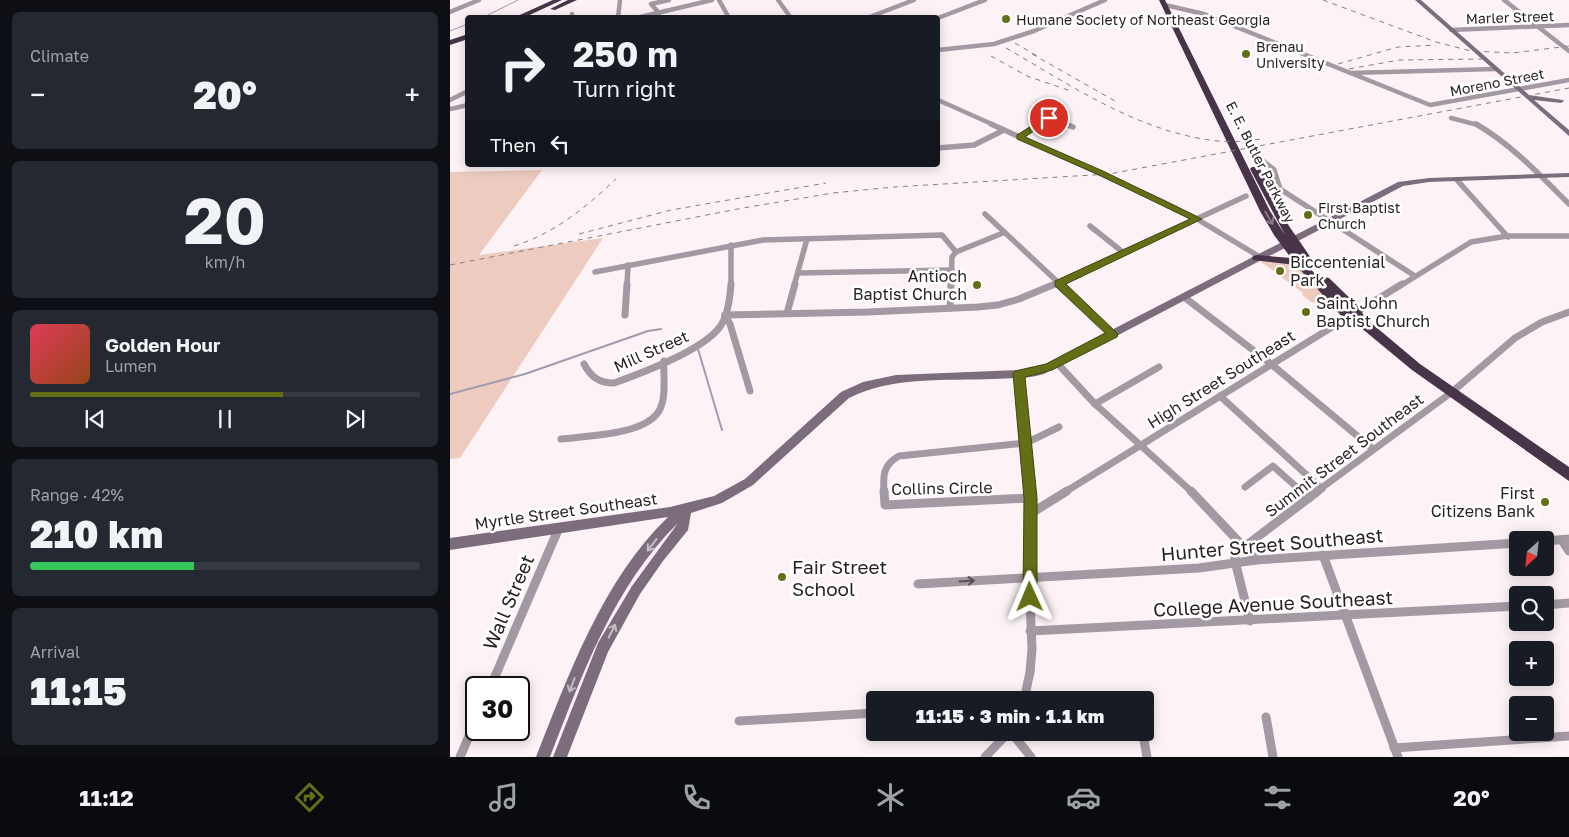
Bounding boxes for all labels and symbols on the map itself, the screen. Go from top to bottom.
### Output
street label: Marler Street [1466,7,1554,27]
place label: Humane Society of Northeast Georgia [1016,11,1270,28]
marker: Humane Society of Northeast Georgia [1000,13,1012,25]
place label: Brenau University [1256,38,1325,71]
marker: Brenau University [1240,48,1252,60]
street label: Moreno Street [1448,65,1546,99]
pin [1028,97,1070,139]
street label: E. E. Butler Parkway [1223,98,1299,226]
place label: First Baptist Church [1318,199,1400,232]
marker: First Baptist Church [1302,209,1314,221]
one-way arrow [1264,210,1274,225]
place label: Biccentenial Park [1290,252,1385,290]
marker: Biccentenial Park [1274,265,1286,277]
place label: Antioch Baptist Church [853,266,967,304]
marker: Antioch Baptist Church [971,279,983,291]
place label: Saint John Baptist Church [1316,293,1430,331]
marker: Saint John Baptist Church [1300,306,1312,318]
street label: High Street Southeast [1143,325,1299,433]
street label: Mill Street [611,326,691,376]
street label: Summit Street Southeast [1261,389,1427,521]
street label: Collins Circle [891,477,993,499]
place label: First Citizens Bank [1431,483,1535,521]
street label: Myrtle Street Southeast [473,488,659,534]
marker: First Citizens Bank [1539,496,1551,508]
street label: Hunter Street Southeast [1160,523,1384,565]
north arrow [1509,531,1554,576]
one-way arrow [646,538,657,551]
street label: Wall Street [478,551,538,653]
place label: Fair Street School [792,555,887,600]
position arrow [1003,570,1055,622]
marker: Fair Street School [776,571,788,583]
one-way arrow [958,576,974,585]
street label: College Avenue Southeast [1152,585,1394,621]
one-way arrow [608,624,617,639]
speed limit sign: 30 [465,676,530,741]
one-way arrow [567,677,576,692]

